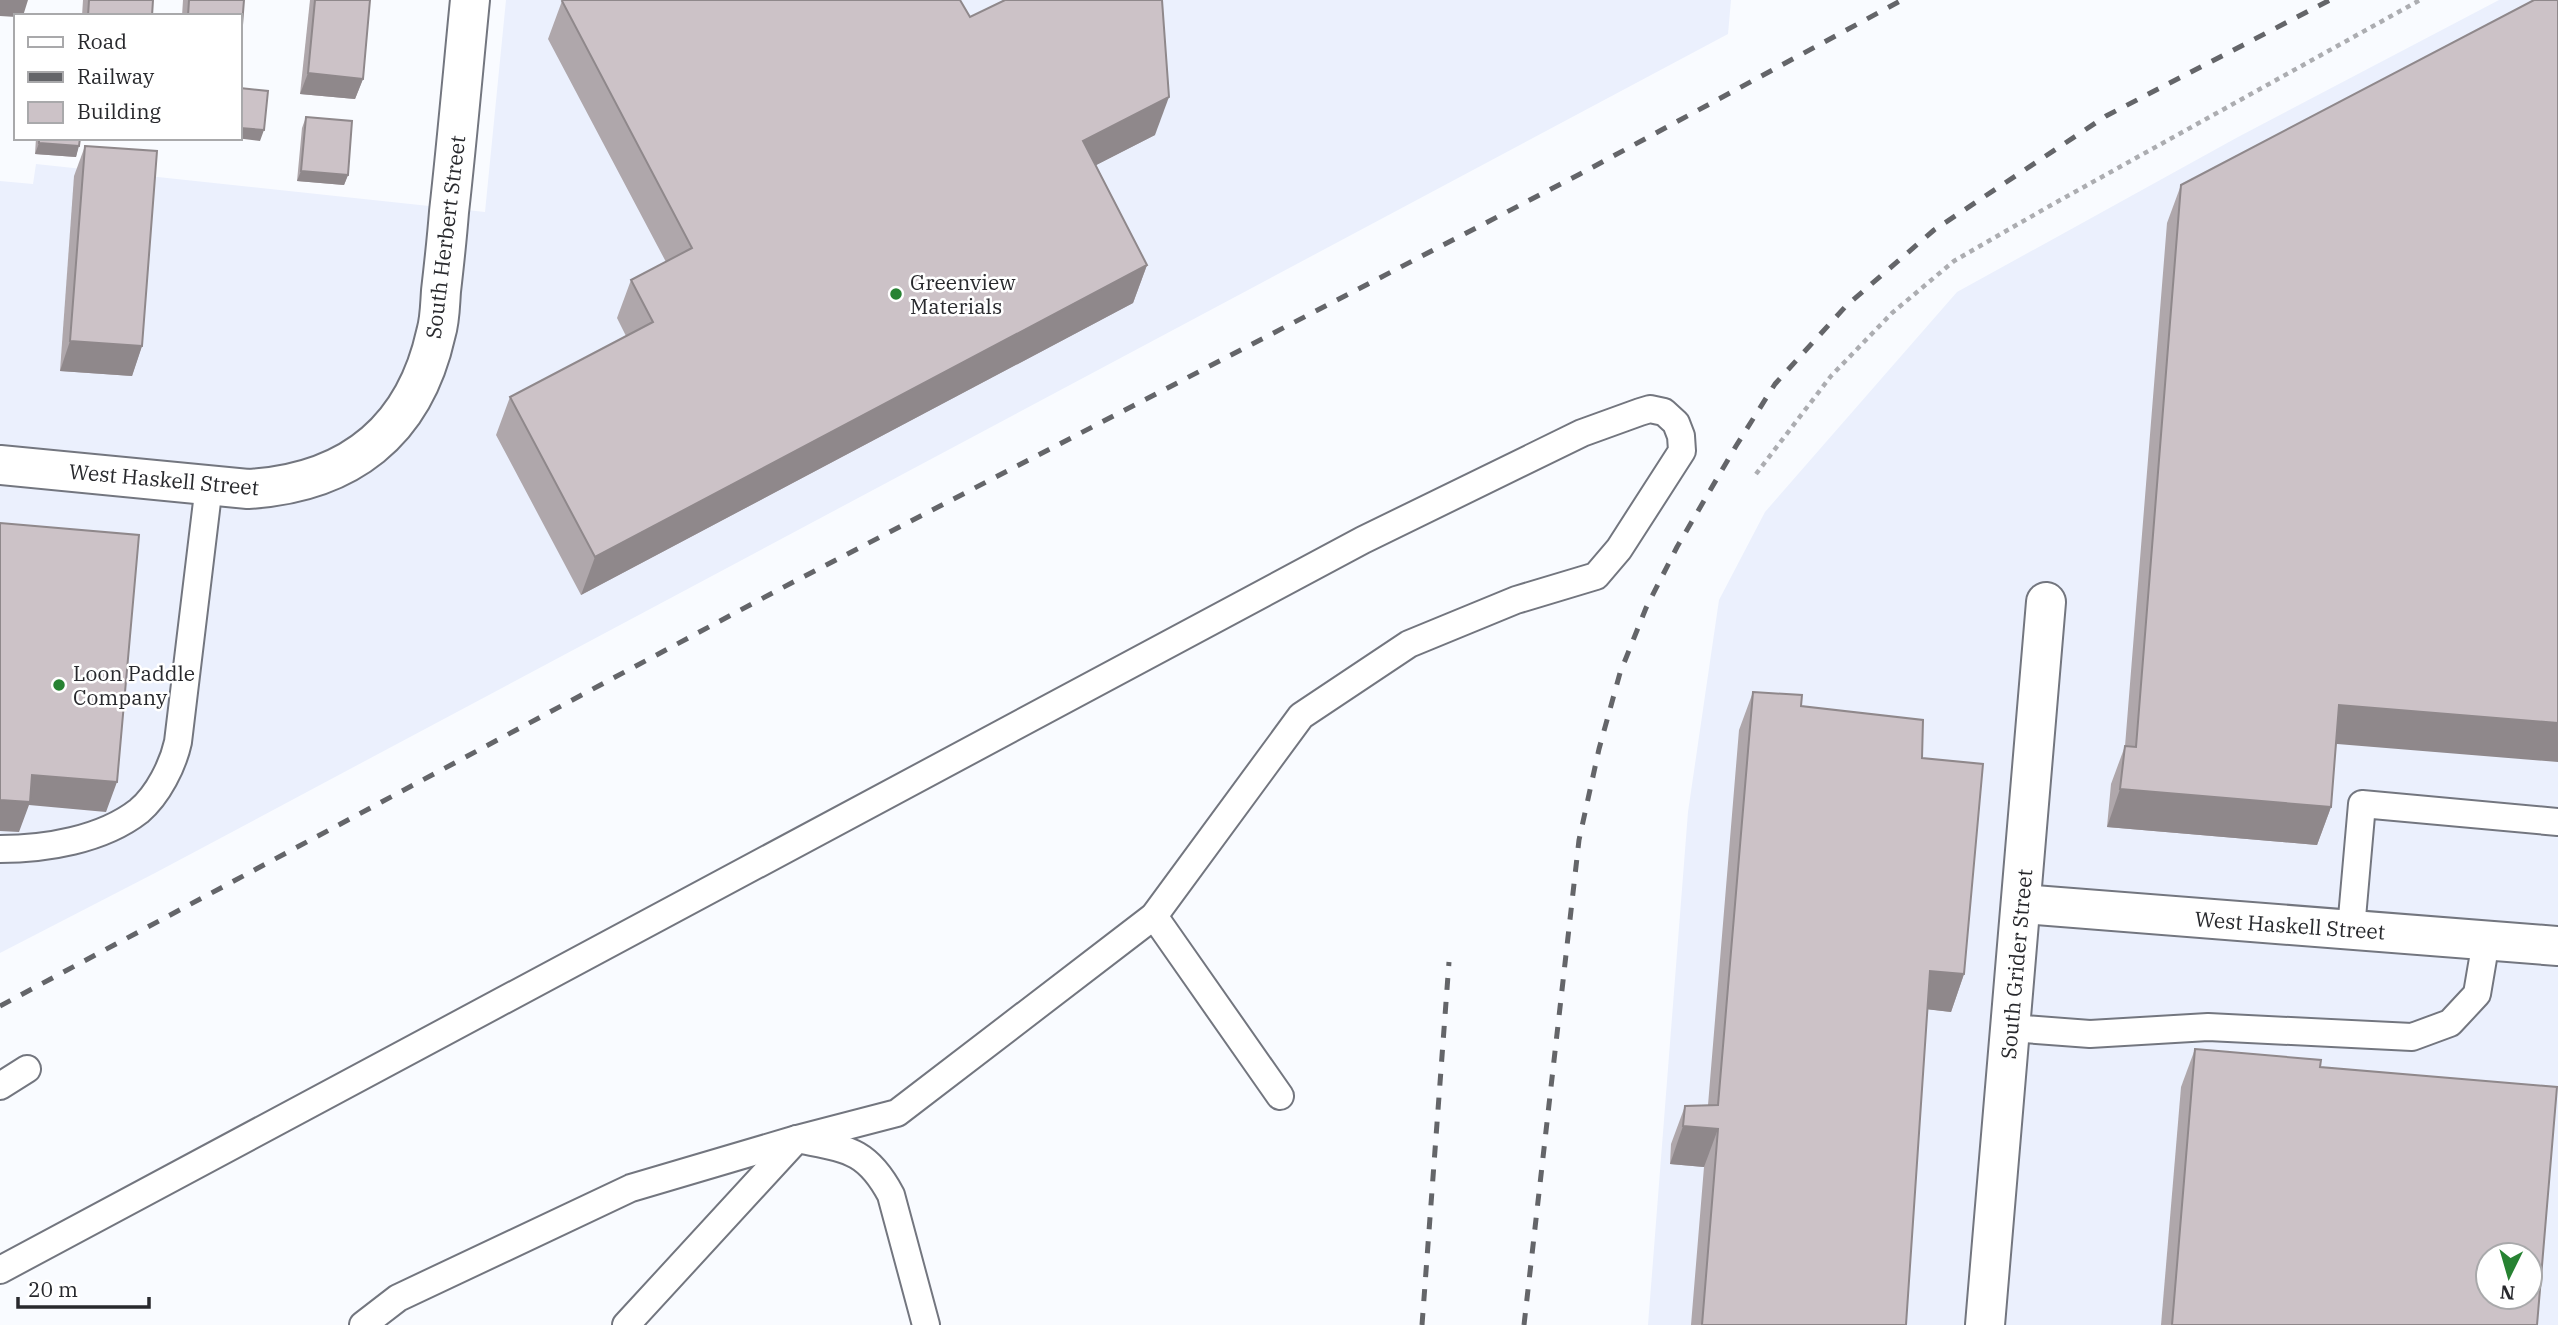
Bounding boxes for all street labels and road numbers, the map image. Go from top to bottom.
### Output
street label: South Herbert Street [419,134,471,340]
street label: West Haskell Street [68,457,260,501]
street label: South Grider Street [1994,868,2038,1060]
street label: West Haskell Street [2194,904,2386,946]

